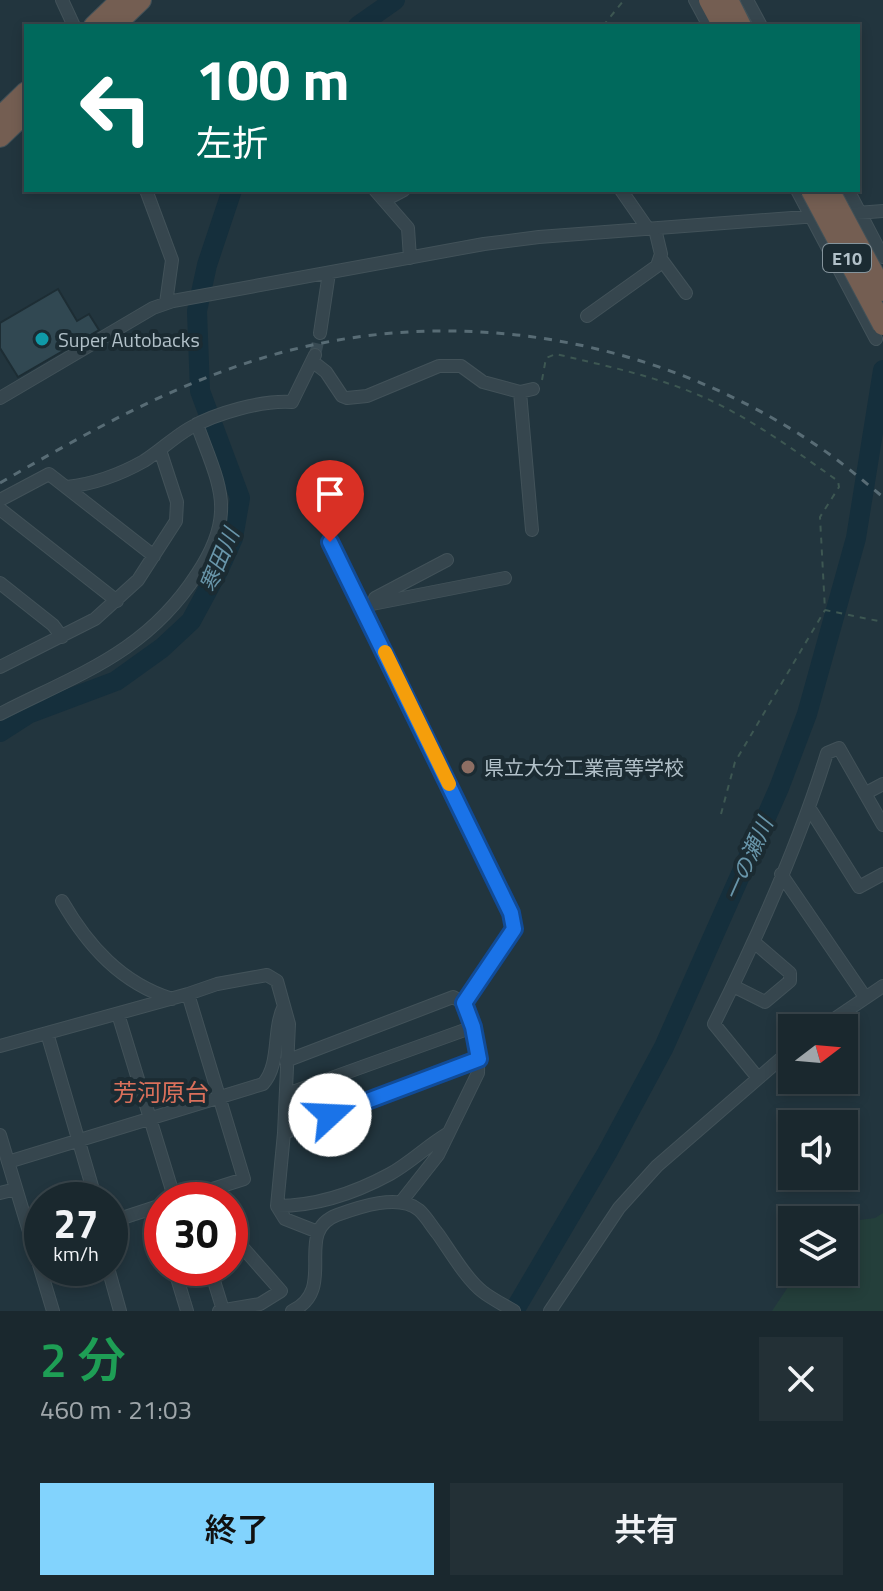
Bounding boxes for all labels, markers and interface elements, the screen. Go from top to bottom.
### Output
text: 100 m [196,37,349,122]
icon: left [64,56,168,160]
text: 左折 [196,115,268,170]
road number: E10 [823,244,871,272]
place label: Super Autobacks [58,324,200,355]
marker: Super Autobacks [33,330,51,348]
pin [296,460,364,542]
icon: arrive [308,472,352,516]
water label: 寒田川 [190,521,248,597]
place label: 県立大分工業高等学校 [484,752,684,783]
marker: 県立大分工業高等学校 [459,758,477,776]
water label: 一の瀬川 [715,810,782,906]
north arrow [778,1014,858,1094]
map controls [778,1014,858,1286]
position arrow [288,1073,372,1157]
district label: 芳河原台 [113,1074,209,1110]
button: sound [778,1110,858,1190]
speed limit sign: 30 [144,1182,248,1286]
text: 27 [54,1193,98,1254]
button: layers [778,1206,858,1286]
text: km/h [53,1238,99,1269]
text: 2 分 [40,1323,125,1396]
button: close [759,1337,843,1421]
text: 460 m · 21:03 [40,1390,192,1429]
button: 終了 [40,1483,434,1575]
button: 共有 [450,1483,843,1575]

